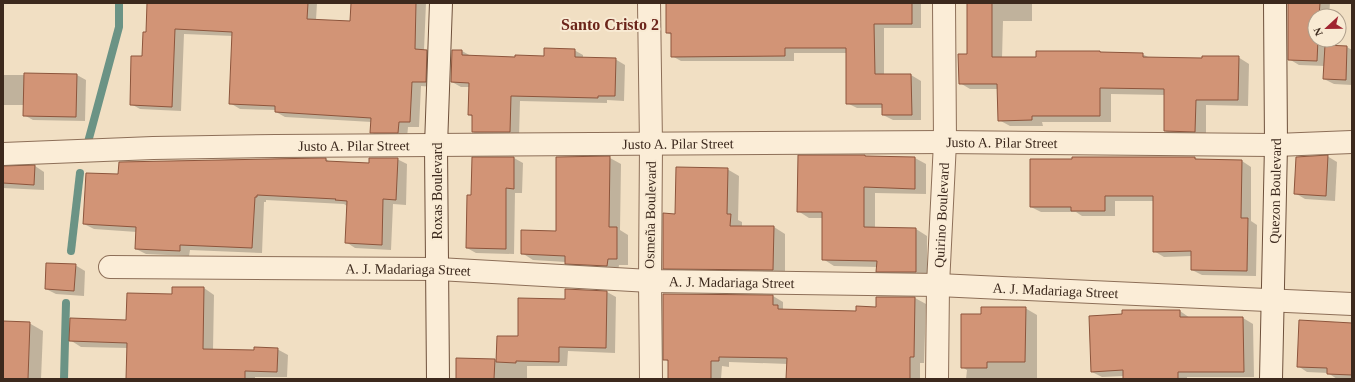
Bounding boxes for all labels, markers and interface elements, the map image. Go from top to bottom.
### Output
north arrow [1307,8,1347,48]
district label: Santo Cristo 2 [561,16,659,33]
text: N [1311,26,1325,38]
street label: Justo A. Pilar Street [946,135,1058,151]
street label: Justo A. Pilar Street [622,136,734,152]
street label: Justo A. Pilar Street [298,138,410,154]
street label: Quezon Boulevard [1267,138,1284,244]
street label: Roxas Boulevard [430,143,445,239]
street label: Osmeña Boulevard [642,161,659,269]
street label: Quirino Boulevard [932,162,952,268]
street label: A. J. Madariaga Street [345,261,471,279]
street label: A. J. Madariaga Street [669,274,795,291]
street label: A. J. Madariaga Street [992,281,1119,301]

